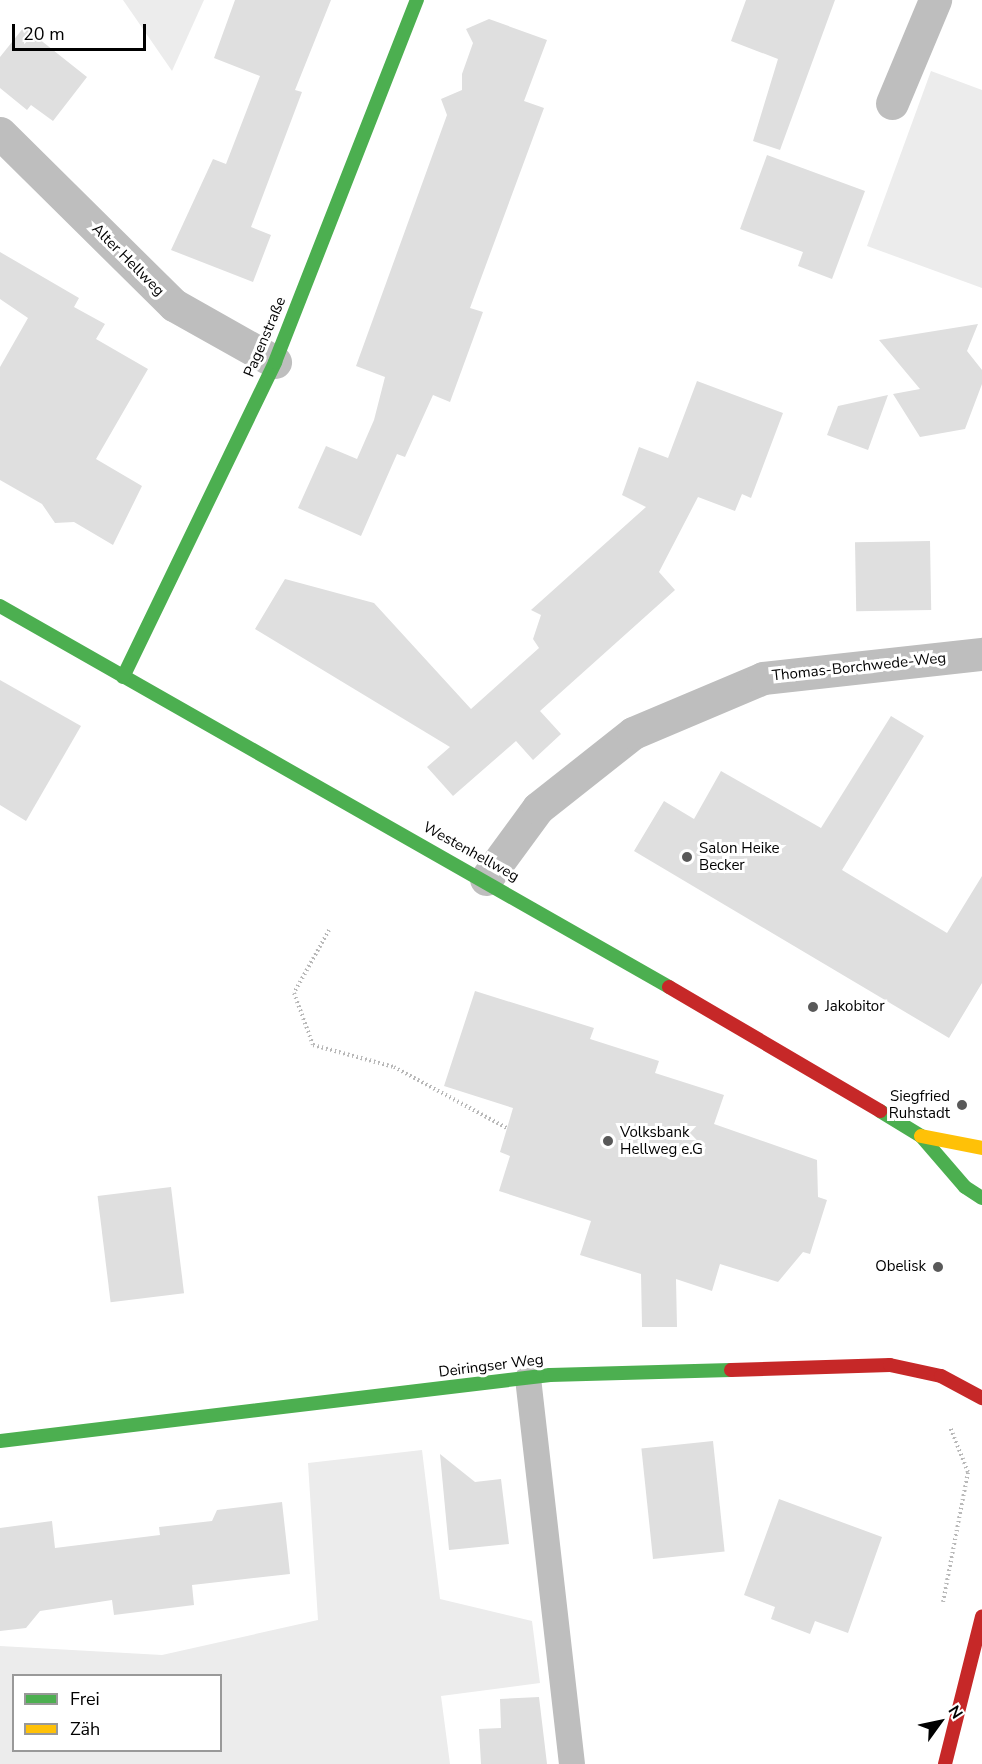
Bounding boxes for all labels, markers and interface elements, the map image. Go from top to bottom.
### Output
scale bar [15,12,148,50]
text: 20 m [23,22,65,46]
street label: Alter Hellweg [88,220,168,300]
street label: Pagenstraße [240,294,290,380]
street label: Thomas-Borchwede-Weg [771,649,947,685]
street label: Westenhellweg [420,818,522,886]
place label: Salon Heike Becker [699,839,779,874]
marker: Salon Heike Becker [680,850,694,864]
place label: Jakobitor [825,998,885,1016]
marker: Jakobitor [806,1000,820,1014]
place label: Siegfried Ruhstadt [889,1087,950,1122]
marker: Siegfried Ruhstadt [955,1098,969,1112]
place label: Volksbank Hellweg e.G [620,1123,703,1158]
marker: Volksbank Hellweg e.G [601,1134,615,1148]
place label: Obelisk [875,1258,926,1276]
marker: Obelisk [931,1260,945,1274]
street label: Deiringser Weg [438,1351,544,1381]
legend [12,1674,222,1752]
text: Frei [70,1687,100,1711]
north arrow [910,1692,970,1752]
text: N [943,1701,968,1723]
text: Zäh [70,1717,100,1741]

